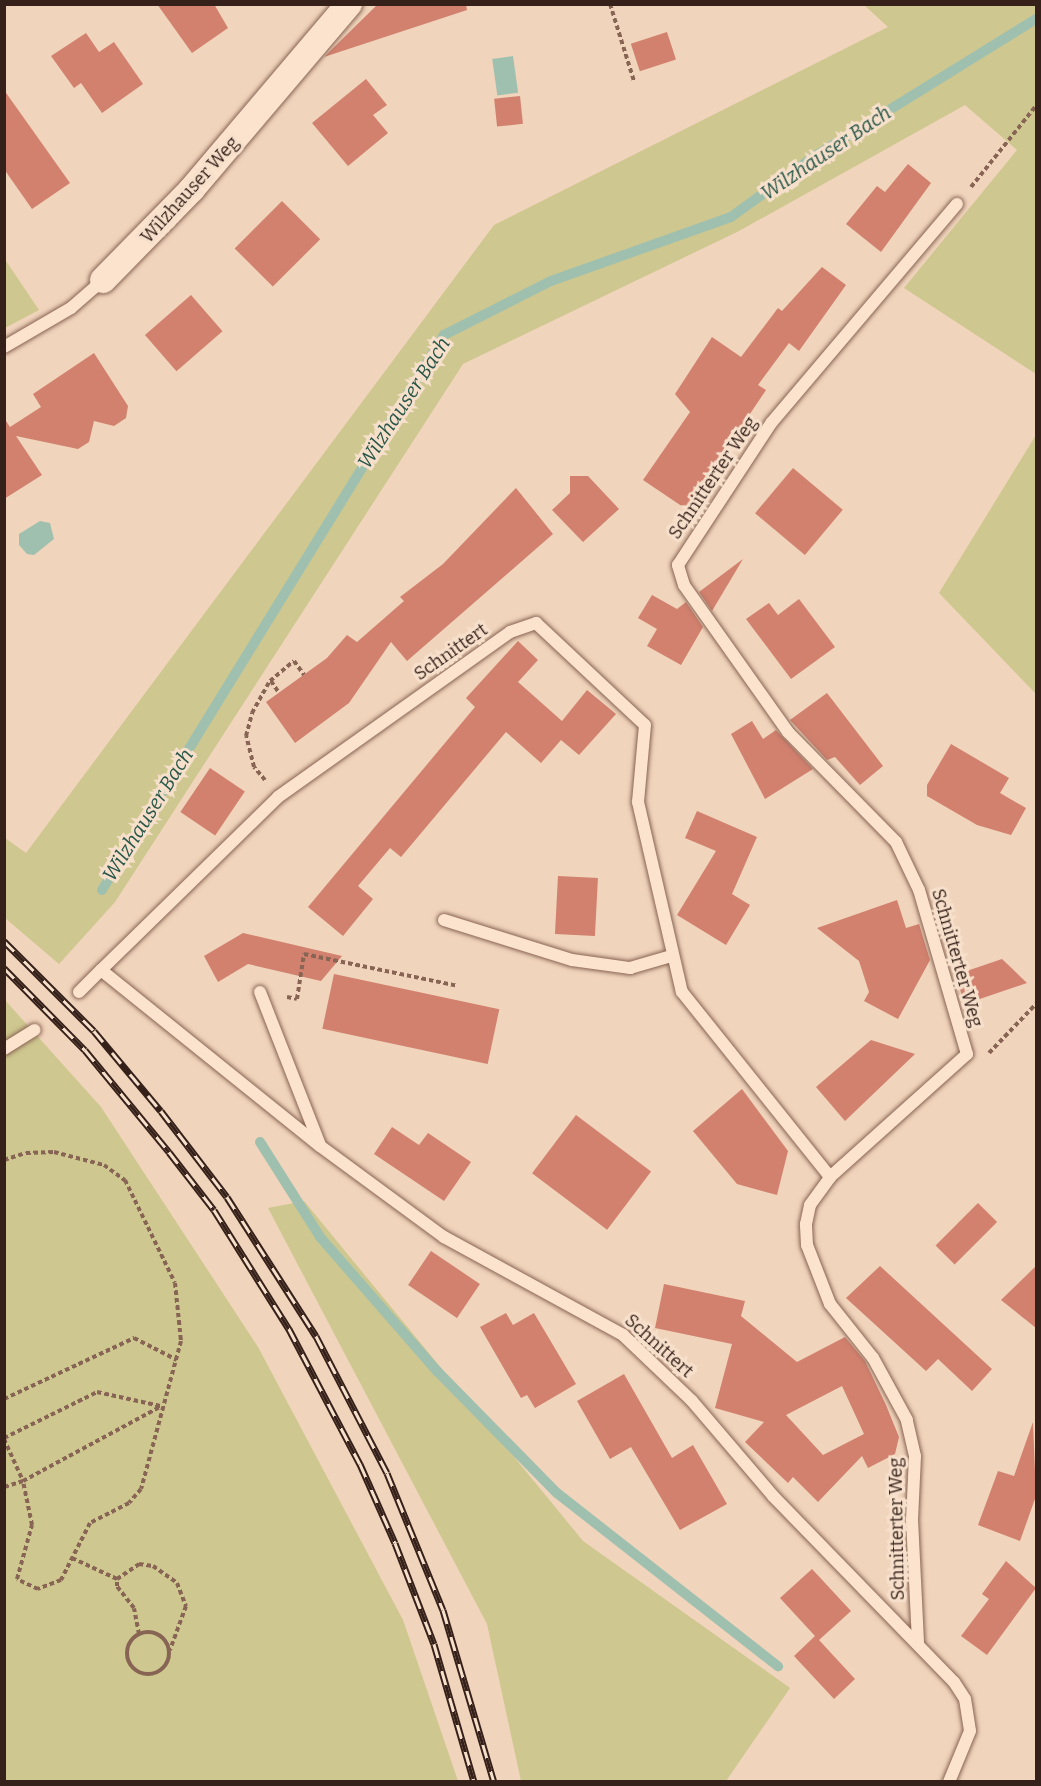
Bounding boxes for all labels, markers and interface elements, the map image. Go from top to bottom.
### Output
water label: Wilzhauser Bach [756,101,896,205]
street label: Wilzhauser Weg [136,132,244,248]
water label: Wilzhauser Bach [353,333,455,473]
street label: Schnitterter Weg [664,413,762,543]
street label: Schnittert [410,619,492,685]
water label: Wilzhauser Bach [98,744,198,886]
street label: Schnitterter Weg [927,886,987,1030]
street label: Schnittert [620,1310,698,1382]
street label: Schnitterter Weg [885,1457,909,1601]

